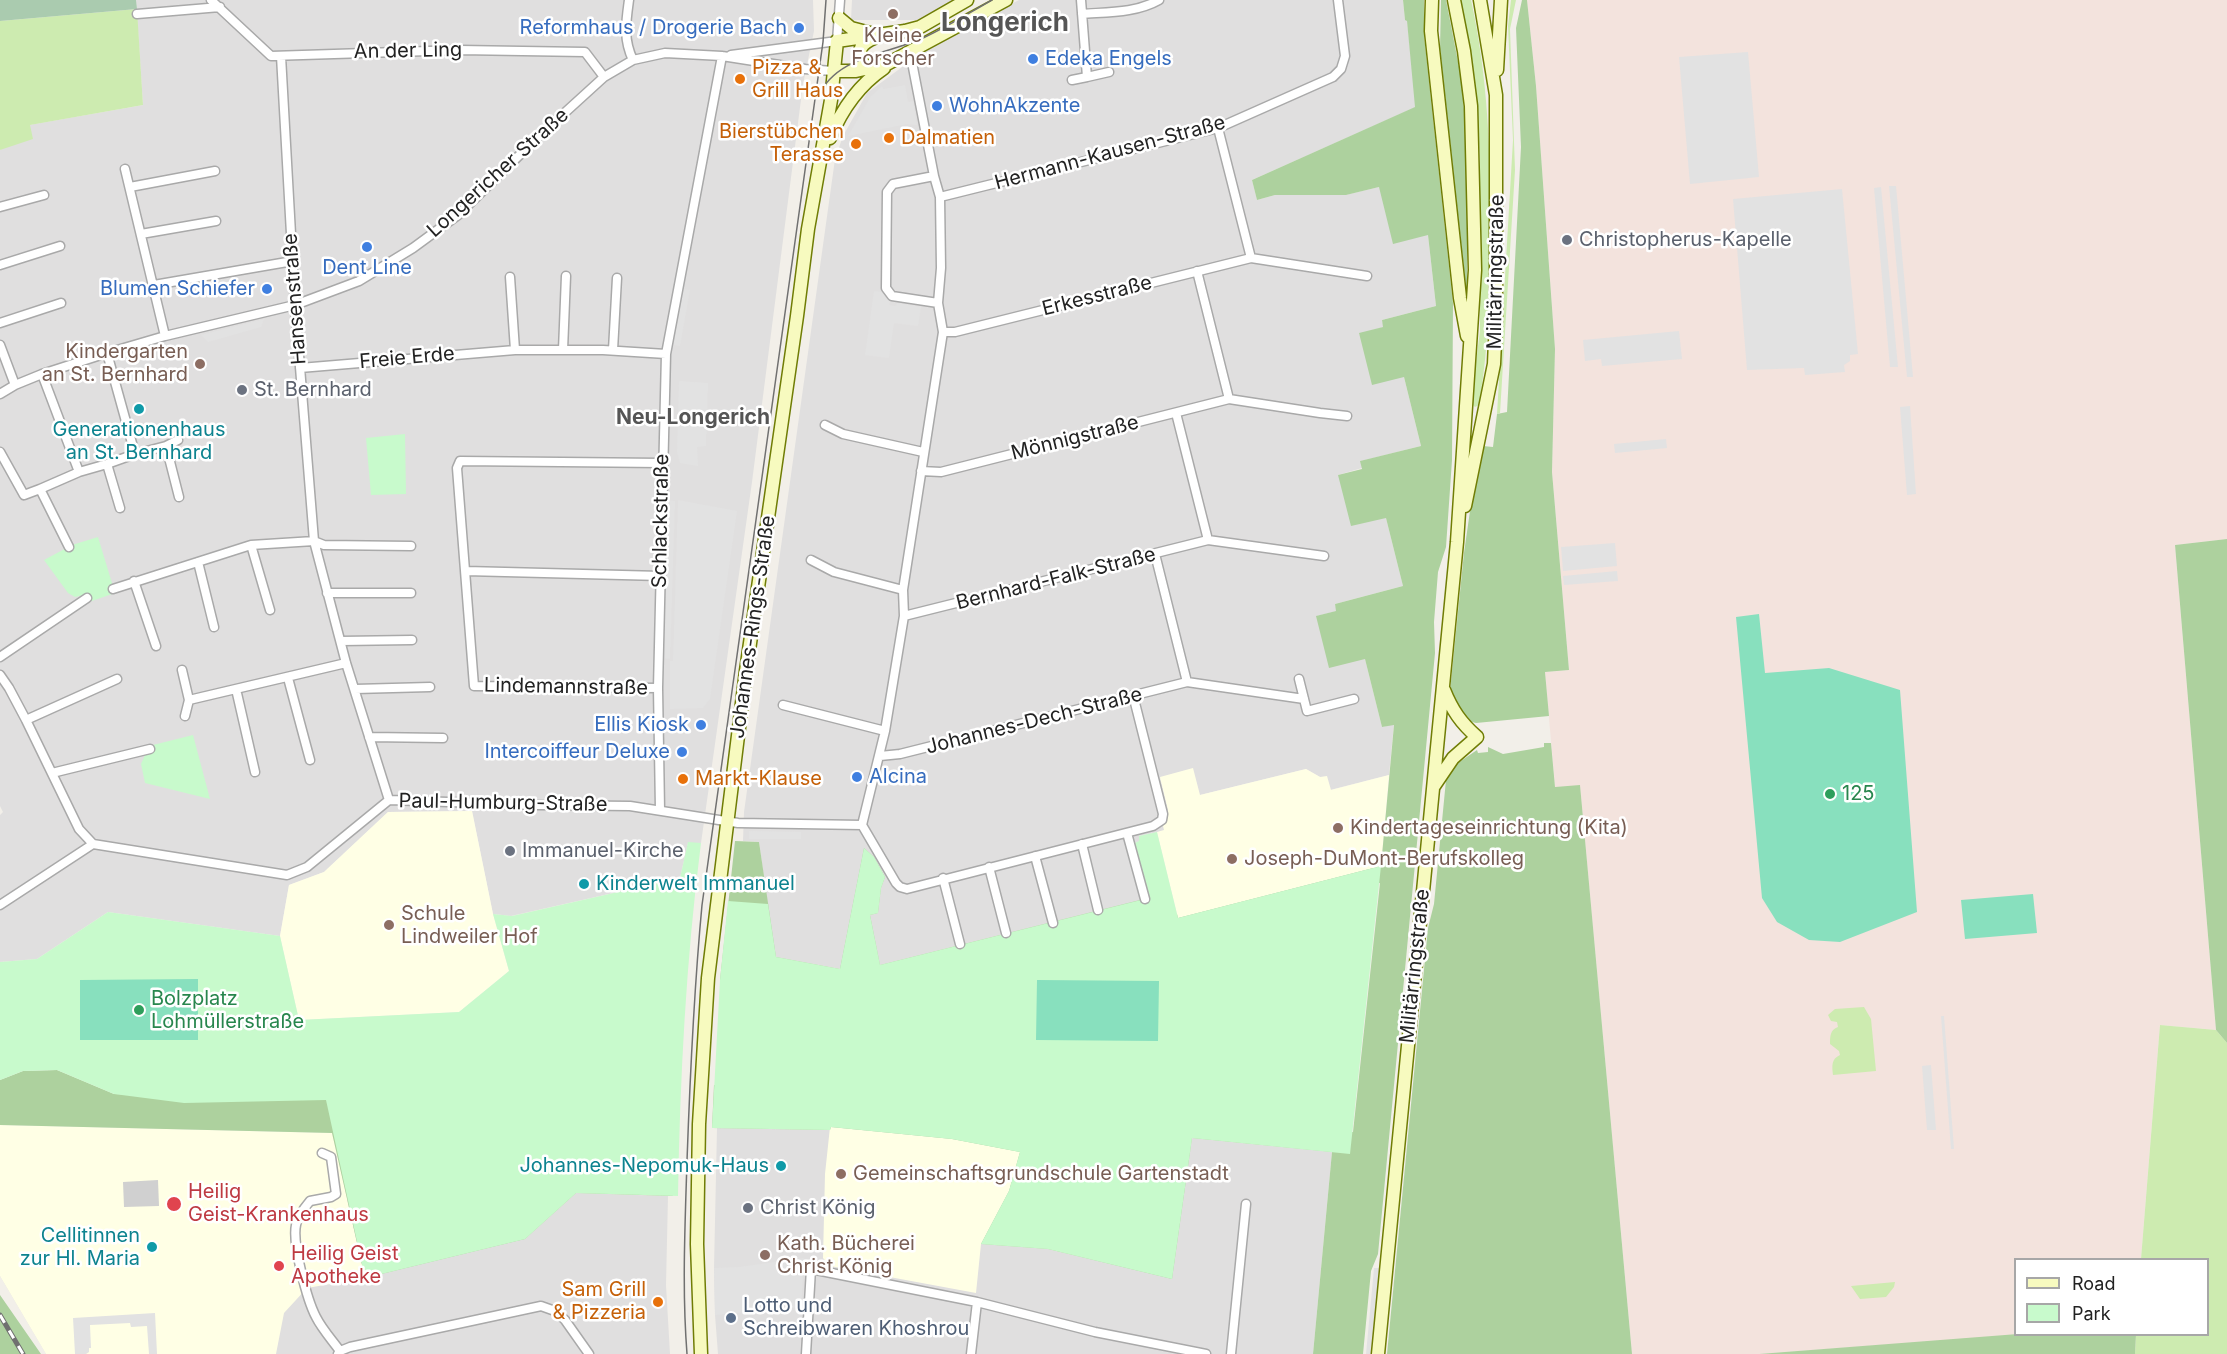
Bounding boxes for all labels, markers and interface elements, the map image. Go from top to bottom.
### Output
marker: Kleine Forscher [886,7,900,21]
district label: Longerich [941,7,1069,39]
place label: Reformhaus / Drogerie Bach [520,16,787,40]
marker: Reformhaus / Drogerie Bach [792,21,806,35]
place label: Kleine Forscher [851,24,935,71]
street label: An der Ling [354,38,462,64]
place label: Edeka Engels [1045,47,1172,71]
marker: Edeka Engels [1026,52,1040,66]
place label: Pizza & Grill Haus [752,56,843,103]
marker: Pizza & Grill Haus [733,72,747,86]
place label: WohnAkzente [949,94,1080,118]
marker: WohnAkzente [930,99,944,113]
street label: Longericher Straße [422,103,574,243]
street label: Hermann-Kausen-Straße [992,111,1228,195]
place label: Bierstübchen Terasse [719,120,844,167]
place label: Dalmatien [901,126,995,150]
marker: Dalmatien [882,131,896,145]
marker: Bierstübchen Terasse [849,137,863,151]
street label: Militärringstraße [1483,194,1509,350]
place label: Christopherus-Kapelle [1579,228,1792,252]
street label: Hansenstraße [278,232,312,366]
marker: Christopherus-Kapelle [1560,233,1574,247]
marker: Dent Line [360,240,374,254]
place label: Dent Line [322,256,412,280]
street label: Erkesstraße [1040,271,1154,321]
place label: Blumen Schiefer [100,277,255,301]
marker: Blumen Schiefer [260,282,274,296]
place label: Kindergarten an St. Bernhard [42,340,188,387]
street label: Freie Erde [358,342,456,374]
marker: Kindergarten an St. Bernhard [193,357,207,371]
place label: St. Bernhard [254,378,372,402]
marker: St. Bernhard [235,383,249,397]
marker: Generationenhaus an St. Bernhard [132,402,146,416]
district label: Neu-Longerich [616,405,770,431]
street label: Mönnigstraße [1009,411,1141,465]
place label: Generationenhaus an St. Bernhard [53,418,225,465]
street label: Schlackstraße [648,454,674,588]
street label: Johannes-Rings-Straße [725,514,781,740]
street label: Bernhard-Falk-Straße [954,543,1158,615]
street label: Lindemannstraße [484,674,648,700]
street label: Johannes-Dech-Straße [923,682,1145,760]
place label: Ellis Kiosk [594,713,689,737]
marker: Ellis Kiosk [694,718,708,732]
place label: Intercoiffeur Deluxe [484,740,670,764]
marker: Intercoiffeur Deluxe [675,745,689,759]
place label: Alcina [869,765,927,789]
place label: Markt-Klause [695,767,822,791]
marker: Alcina [850,770,864,784]
marker: Markt-Klause [676,772,690,786]
place label: 125 [1842,782,1874,806]
marker: 125 [1823,787,1837,801]
street label: Paul-Humburg-Straße [398,789,608,817]
place label: Kindertageseinrichtung (Kita) [1350,816,1628,840]
marker: Kindertageseinrichtung (Kita) [1331,821,1345,835]
place label: Immanuel-Kirche [522,839,684,863]
marker: Immanuel-Kirche [503,844,517,858]
place label: Joseph-DuMont-Berufskolleg [1244,847,1524,871]
marker: Joseph-DuMont-Berufskolleg [1225,852,1239,866]
place label: Kinderwelt Immanuel [596,872,795,896]
marker: Kinderwelt Immanuel [577,877,591,891]
street label: Militärringstraße [1395,888,1435,1044]
place label: Schule Lindweiler Hof [401,902,538,949]
marker: Schule Lindweiler Hof [382,918,396,932]
place label: Bolzplatz Lohmüllerstraße [151,987,304,1034]
marker: Bolzplatz Lohmüllerstraße [132,1003,146,1017]
place label: Johannes-Nepomuk-Haus [519,1154,769,1178]
marker: Johannes-Nepomuk-Haus [774,1159,788,1173]
place label: Gemeinschaftsgrundschule Gartenstadt [853,1162,1229,1186]
marker: Gemeinschaftsgrundschule Gartenstadt [834,1167,848,1181]
place label: Heilig Geist-Krankenhaus [188,1180,369,1227]
marker: Heilig Geist-Krankenhaus [165,1195,183,1213]
place label: Christ König [760,1196,875,1220]
marker: Christ König [741,1201,755,1215]
place label: Cellitinnen zur Hl. Maria [20,1224,140,1271]
place label: Kath. Bücherei Christ König [777,1232,915,1279]
marker: Cellitinnen zur Hl. Maria [145,1240,159,1254]
place label: Heilig Geist Apotheke [291,1242,398,1289]
marker: Kath. Bücherei Christ König [758,1248,772,1262]
legend [2014,1258,2209,1336]
marker: Heilig Geist Apotheke [272,1259,286,1273]
text: Road [2072,1273,2115,1294]
place label: Sam Grill & Pizzeria [553,1278,646,1325]
place label: Lotto und Schreibwaren Khoshrou [743,1294,969,1341]
marker: Sam Grill & Pizzeria [651,1295,665,1309]
text: Park [2072,1303,2111,1324]
marker: Lotto und Schreibwaren Khoshrou [724,1311,738,1325]

